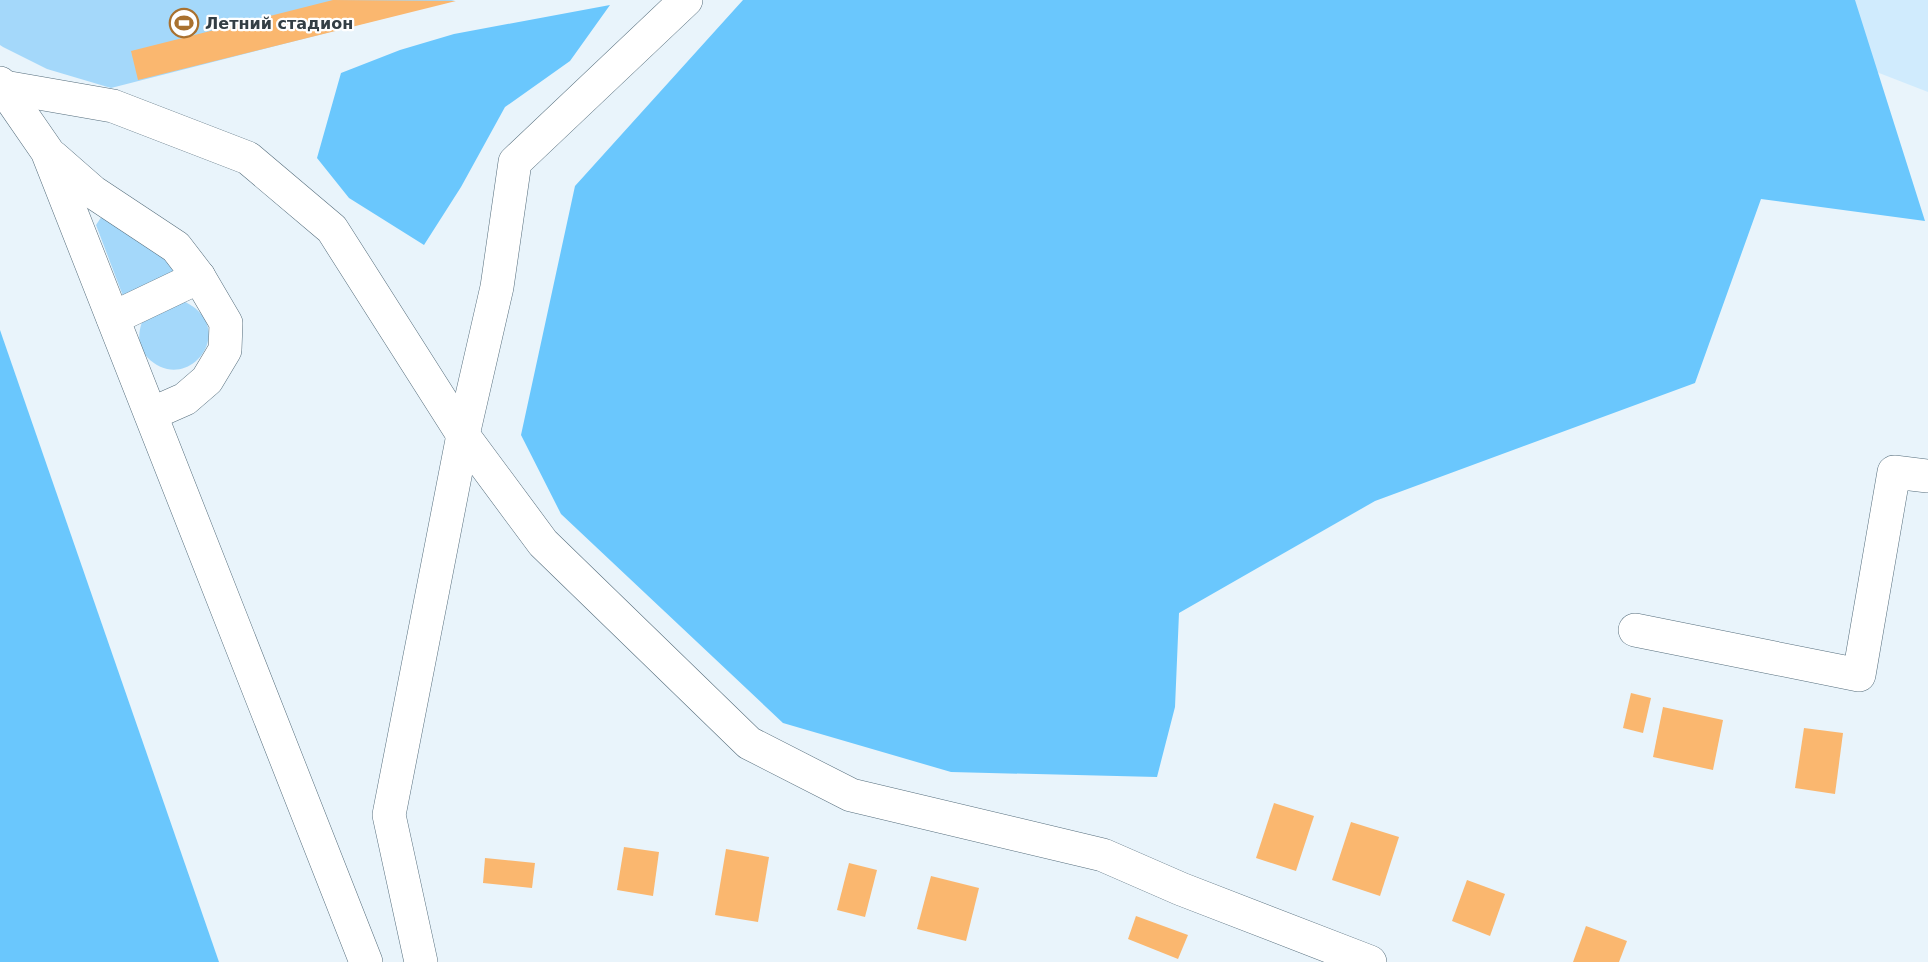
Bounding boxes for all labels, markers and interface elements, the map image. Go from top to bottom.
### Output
sports icon: Летний стадион [168,7,200,39]
place label: Летний стадион [205,14,353,33]

